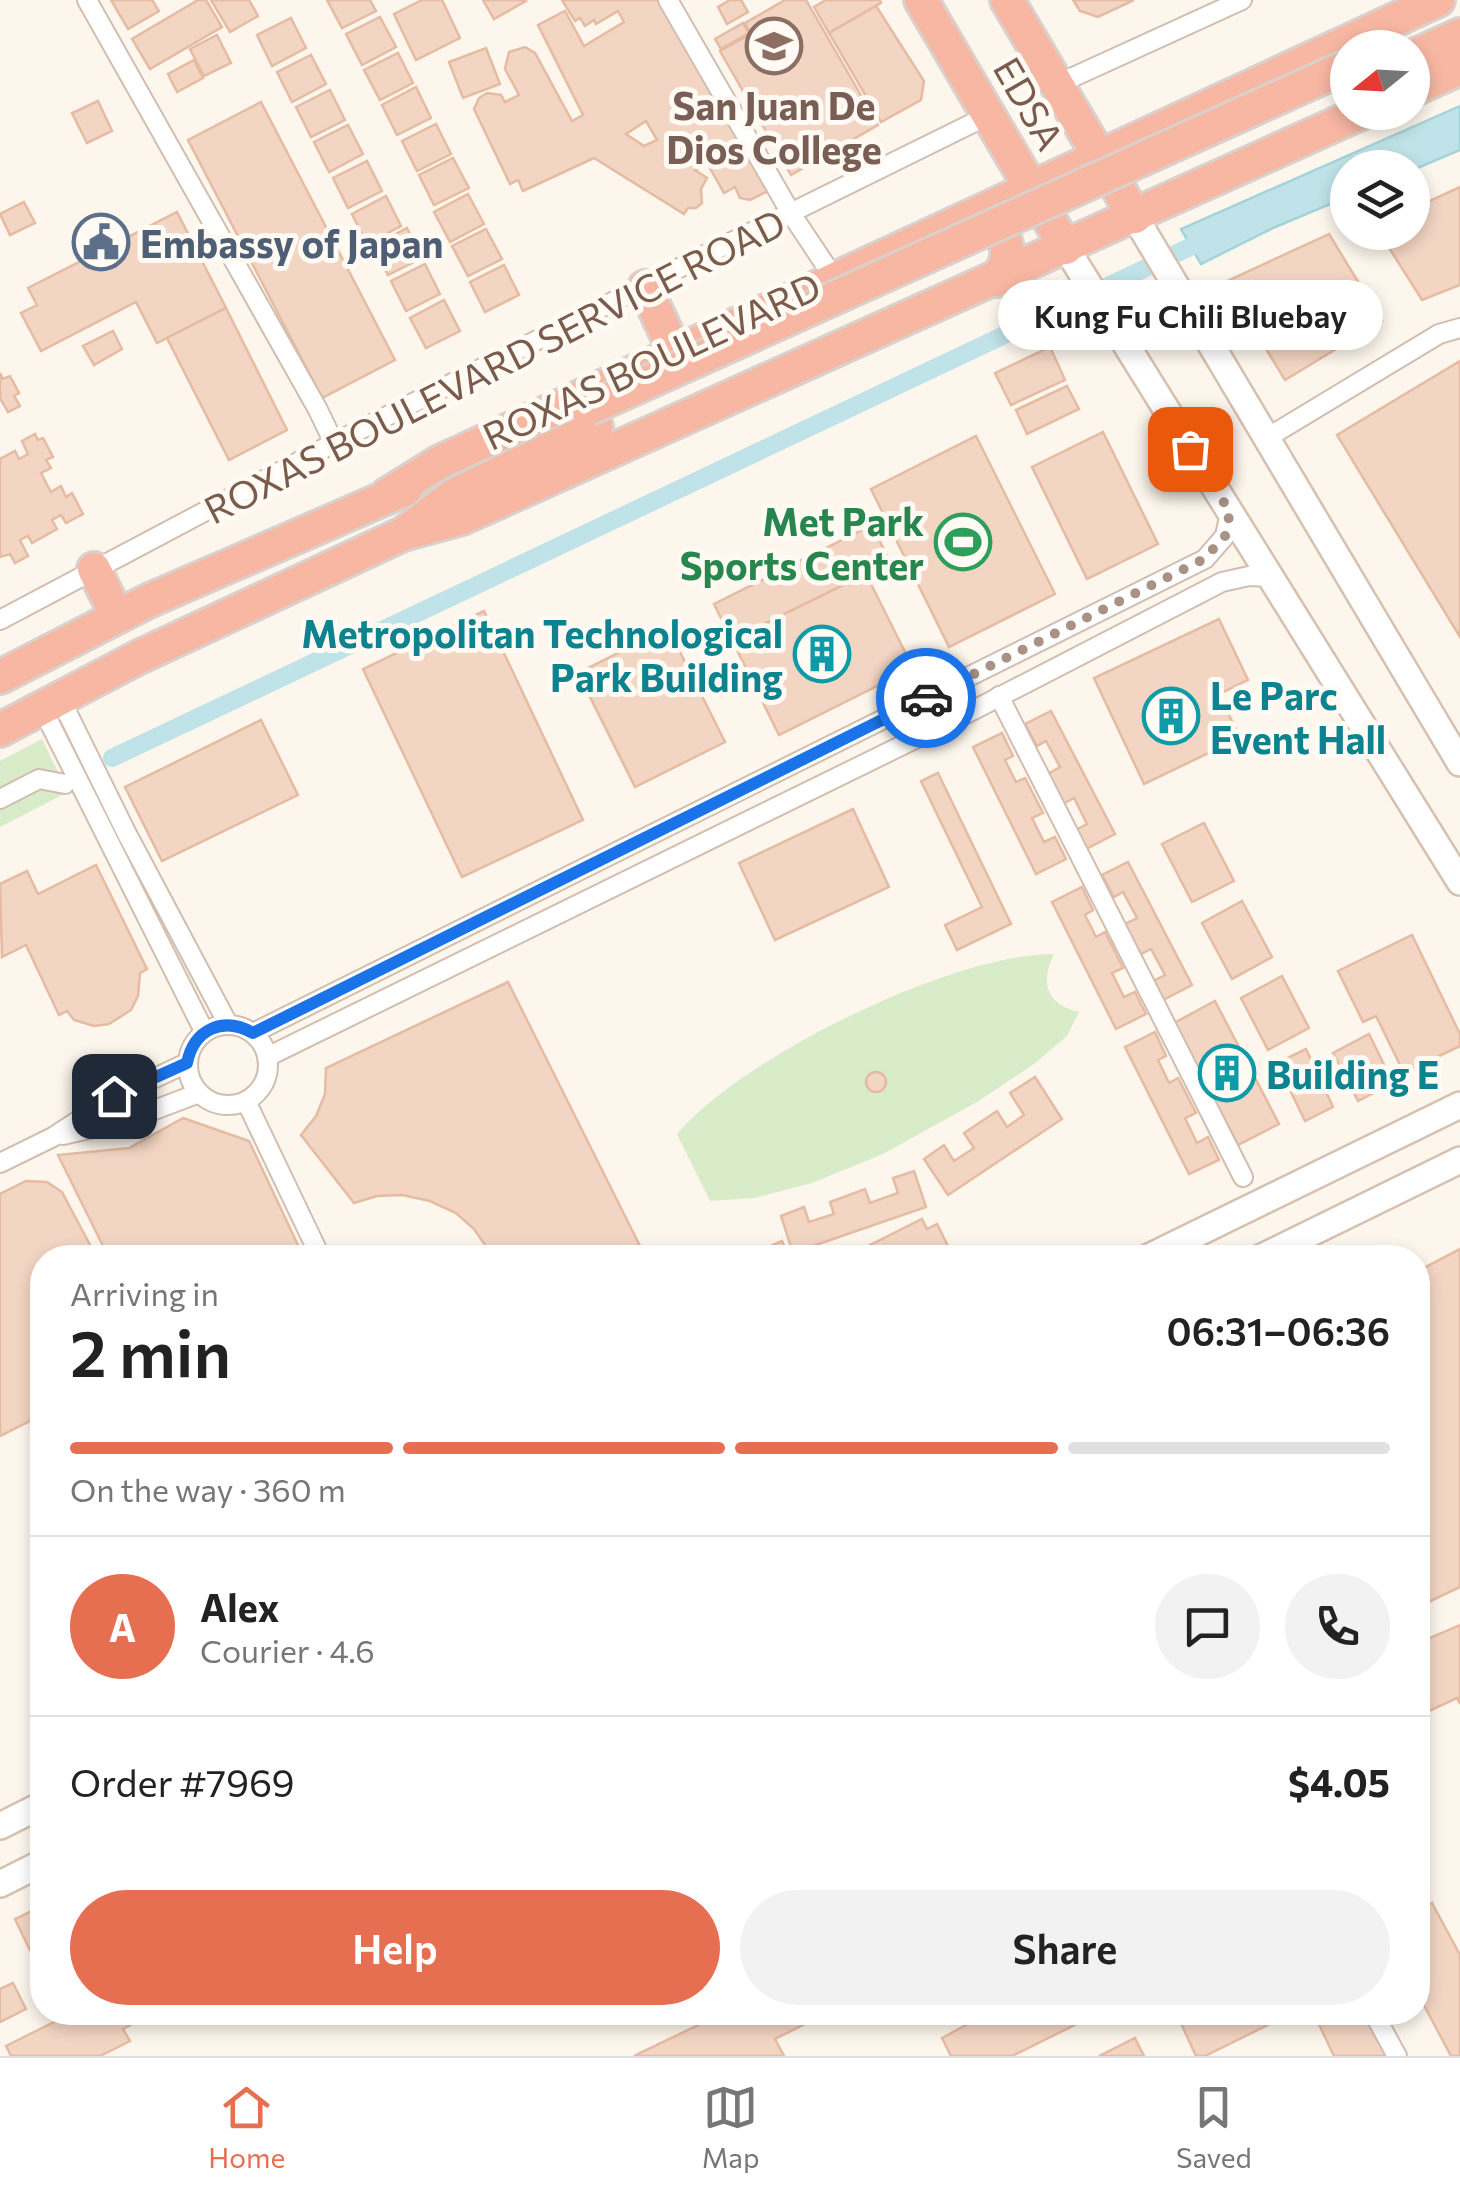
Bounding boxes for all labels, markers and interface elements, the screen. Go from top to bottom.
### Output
school or university icon: San Juan De Dios College [744,16,804,76]
north arrow [1330,30,1430,130]
map controls [1330,30,1430,250]
street label: EDSA [985,48,1075,158]
place label: San Juan De Dios College [666,81,882,172]
button: layers [1330,150,1430,250]
street label: ROXAS BOULEVARD SERVICE ROAD [196,198,792,532]
public building icon: Embassy of Japan [71,212,131,272]
place label: Embassy of Japan [140,219,443,266]
street label: ROXAS BOULEVARD [475,261,827,459]
callout: Kung Fu Chili Bluebay [998,279,1382,349]
text: Kung Fu Chili Bluebay [1034,295,1347,335]
pin [1148,407,1233,492]
icon: bag [1163,422,1218,477]
place label: Met Park Sports Center [680,497,924,588]
sports icon: Met Park Sports Center [933,512,993,572]
place label: Metropolitan Technological Park Building [301,609,783,700]
building icon: Metropolitan Technological Park Building [792,624,852,684]
courier [876,648,976,748]
icon: car [899,671,954,726]
place label: Le Parc Event Hall [1210,671,1386,762]
building icon: Le Parc Event Hall [1141,686,1201,746]
building icon: Building E [1197,1043,1257,1103]
place label: Building E [1266,1050,1439,1097]
pin [72,1054,157,1139]
icon: home [87,1069,142,1124]
text: Arriving in [70,1273,219,1313]
text: 06:31–06:36 [1167,1307,1390,1354]
text: 2 min [70,1311,231,1390]
text: On the way · 360 m [70,1469,346,1509]
button: chat [1155,1574,1260,1679]
button: phone [1285,1574,1390,1679]
text: Alex [200,1583,279,1630]
text: A [109,1603,136,1650]
text: Courier · 4.6 [200,1630,375,1670]
text: Order #7969 [70,1758,295,1805]
text: $4.05 [1288,1758,1390,1805]
button: Help [70,1890,720,2005]
button: Share [740,1890,1390,2005]
tab: Home [208,2080,285,2174]
tab: Map [702,2080,760,2174]
tab: Saved [1176,2080,1252,2174]

